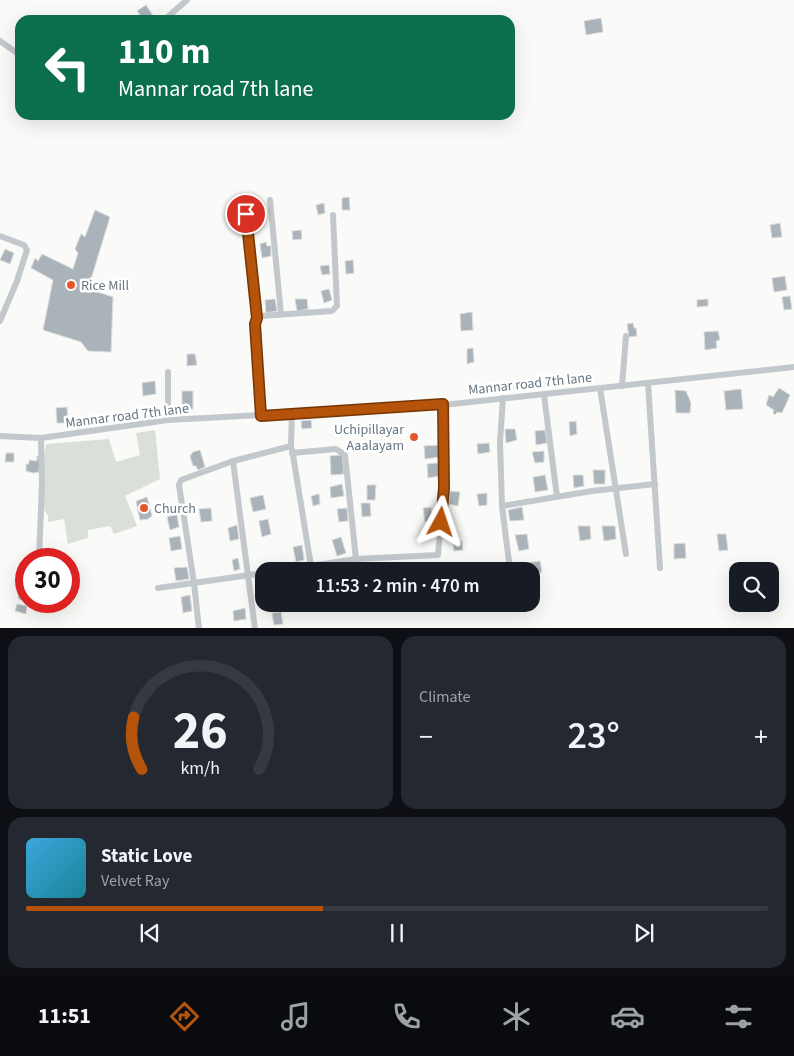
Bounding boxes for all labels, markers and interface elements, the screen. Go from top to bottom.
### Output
text: 110 m [118,27,210,77]
icon: left [35,35,100,100]
text: Mannar road 7th lane [118,73,313,105]
pin [225,193,267,235]
icon: arrive [232,200,260,228]
place label: Rice Mill [81,276,129,296]
marker: Rice Mill [65,279,77,291]
street label: Mannar road 7th lane [467,368,593,400]
street label: Mannar road 7th lane [64,398,190,433]
place label: Uchipillayar Aaalayam [334,420,404,456]
marker: Uchipillayar Aaalayam [408,431,420,443]
position arrow [414,495,466,547]
place label: Church [154,499,196,519]
marker: Church [138,502,150,514]
speed limit sign: 30 [15,548,80,613]
map controls [729,562,779,612]
button: search [729,562,779,612]
text: 11:53 · 2 min · 470 m [315,573,480,600]
text: Climate [419,686,470,708]
text: 26 [173,695,228,769]
text: 23° [567,709,620,763]
text: − [419,717,433,757]
text: + [754,717,768,757]
text: km/h [181,756,220,781]
text: Static Love [101,843,192,870]
text: Velvet Ray [101,870,169,892]
icon: previous [136,919,164,947]
icon: pause [383,919,411,947]
icon: next [630,919,658,947]
icon: directions [167,999,202,1034]
icon: music [278,999,313,1034]
icon: phone [389,999,424,1034]
icon: climate [499,999,534,1034]
icon: car [610,999,645,1034]
icon: filters [721,999,756,1034]
text: 11:51 [38,1000,91,1032]

